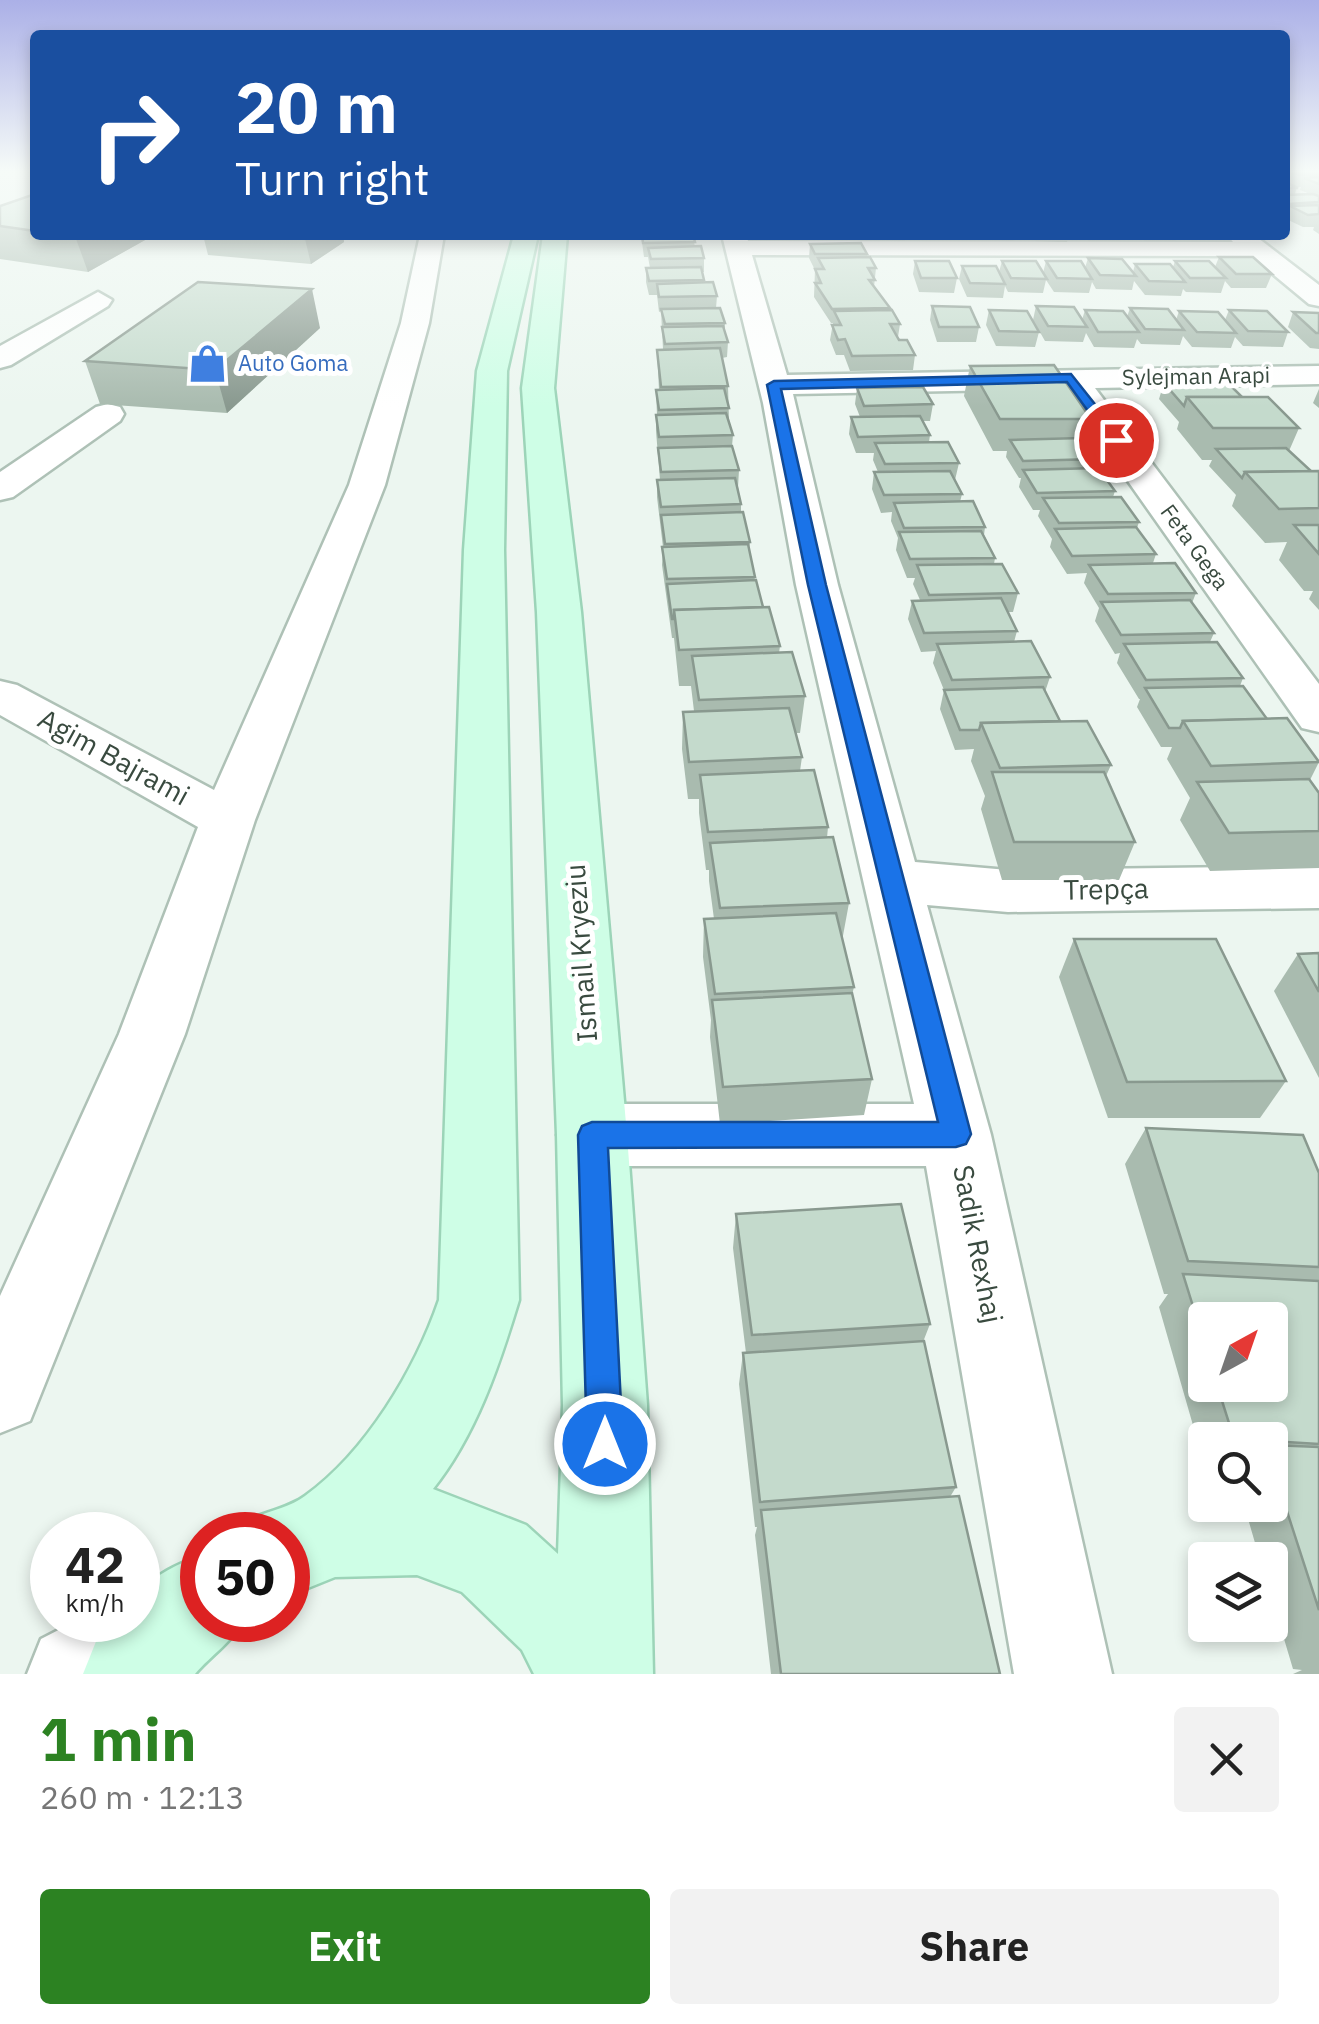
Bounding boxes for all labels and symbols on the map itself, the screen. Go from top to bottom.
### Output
shop icon: Auto Goma [187,342,229,384]
place label: Auto Goma [238,348,349,377]
street label: Sylejman Arapi [1122,360,1270,391]
pin [1074,398,1159,483]
street label: Feta Gega [1155,498,1236,596]
street label: Agim Bajrami [32,700,197,813]
street label: Ismail Kryeziu [556,863,605,1043]
street label: Trepça [1063,869,1149,908]
street label: Sadik Rexhaj [945,1162,1012,1326]
north arrow [1188,1302,1288,1402]
position arrow [553,1392,657,1496]
speed limit sign: 50 [180,1512,310,1642]

